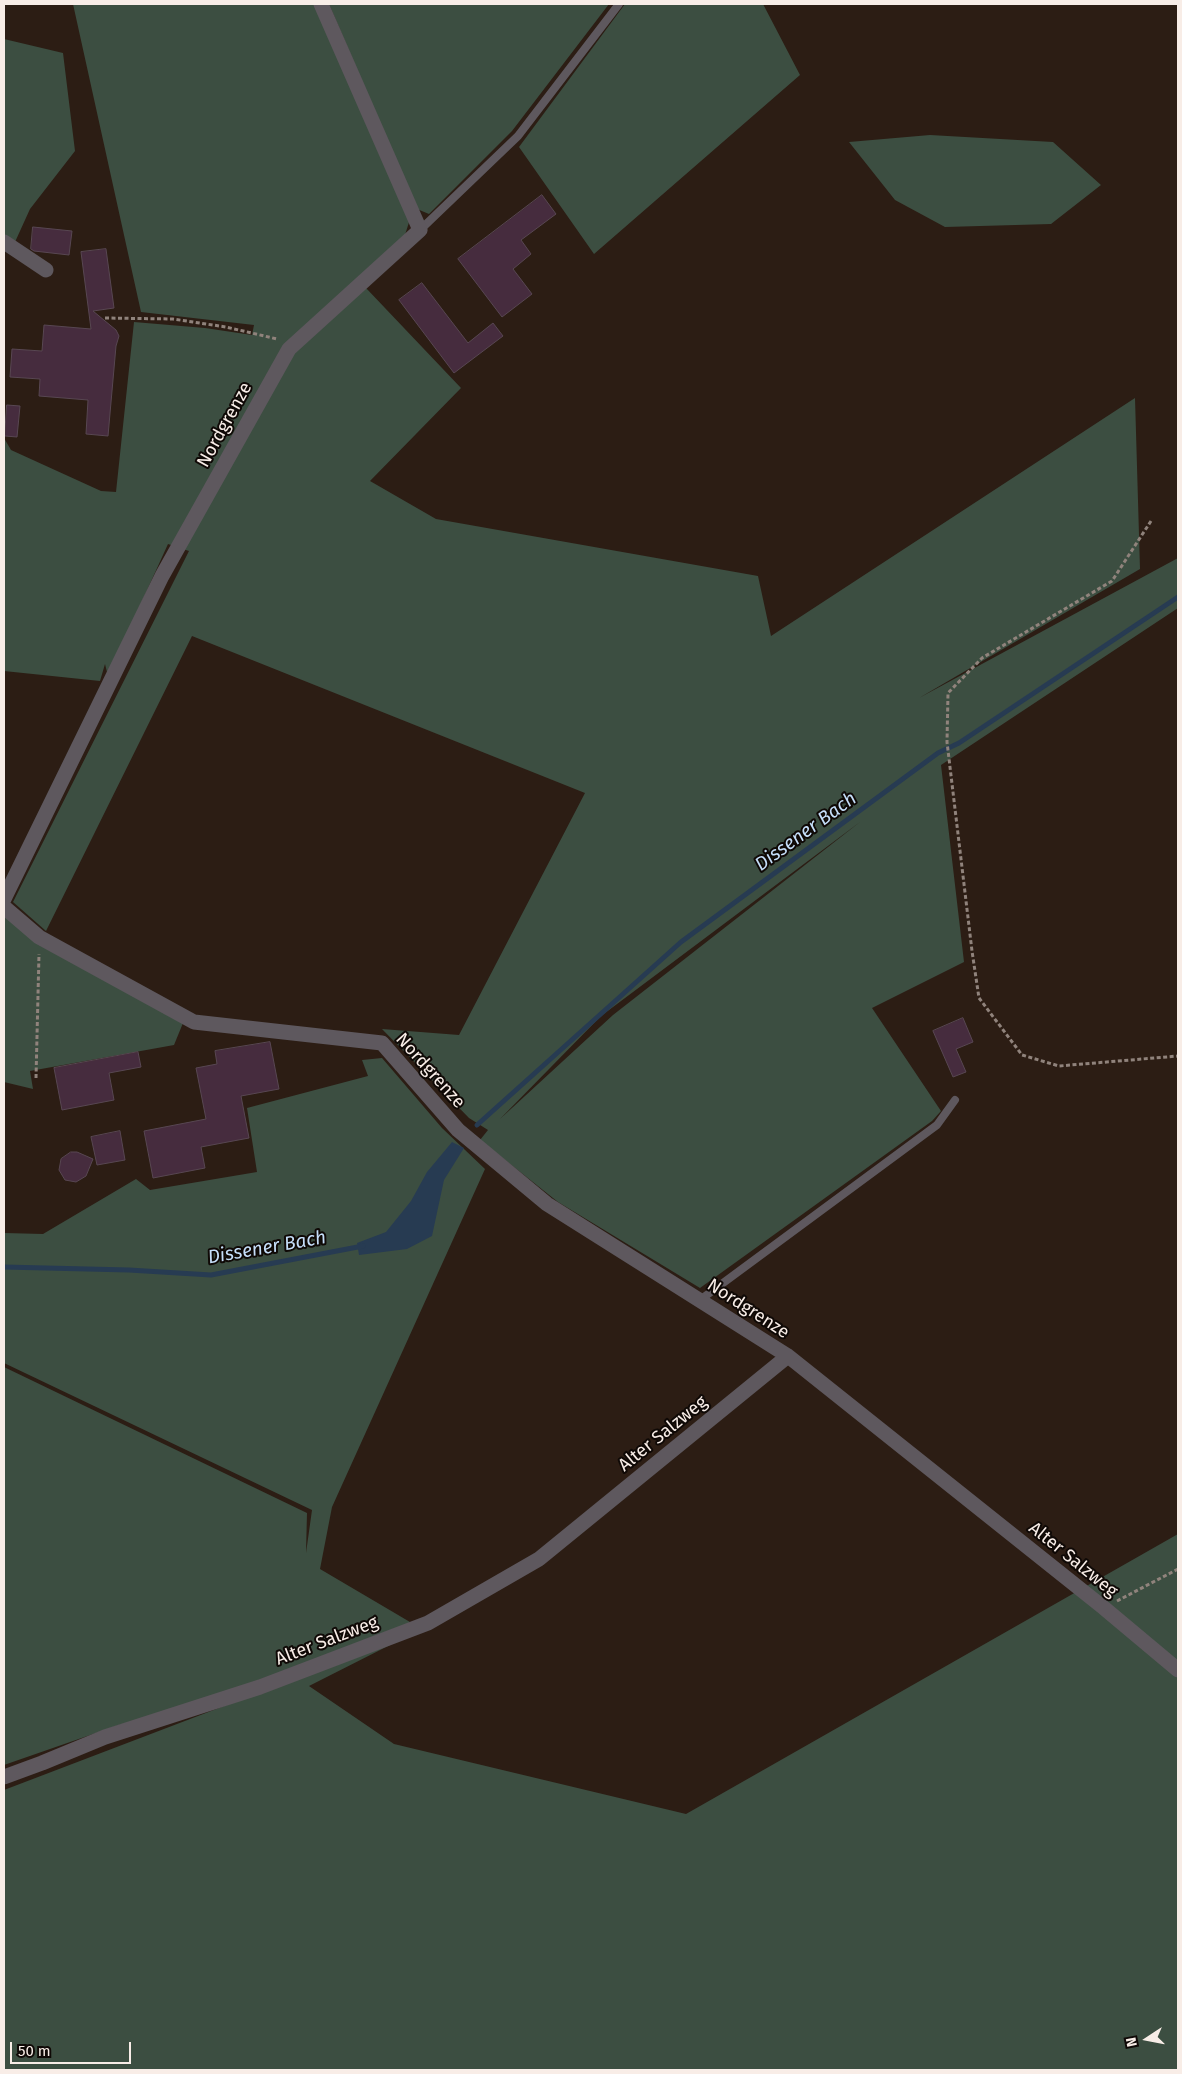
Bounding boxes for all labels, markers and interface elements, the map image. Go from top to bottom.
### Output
street label: Nordgrenze [193,379,257,471]
water label: Dissener Bach [751,788,861,876]
street label: Nordgrenze [391,1029,469,1113]
water label: Dissener Bach [206,1226,328,1270]
street label: Nordgrenze [703,1274,793,1344]
street label: Alter Salzweg [614,1392,712,1476]
street label: Alter Salzweg [1024,1518,1122,1602]
street label: Alter Salzweg [273,1612,381,1670]
north arrow [1122,2014,1172,2064]
scale bar [12,2032,134,2064]
text: N [1123,2036,1141,2048]
text: 50 m [18,2042,51,2060]

